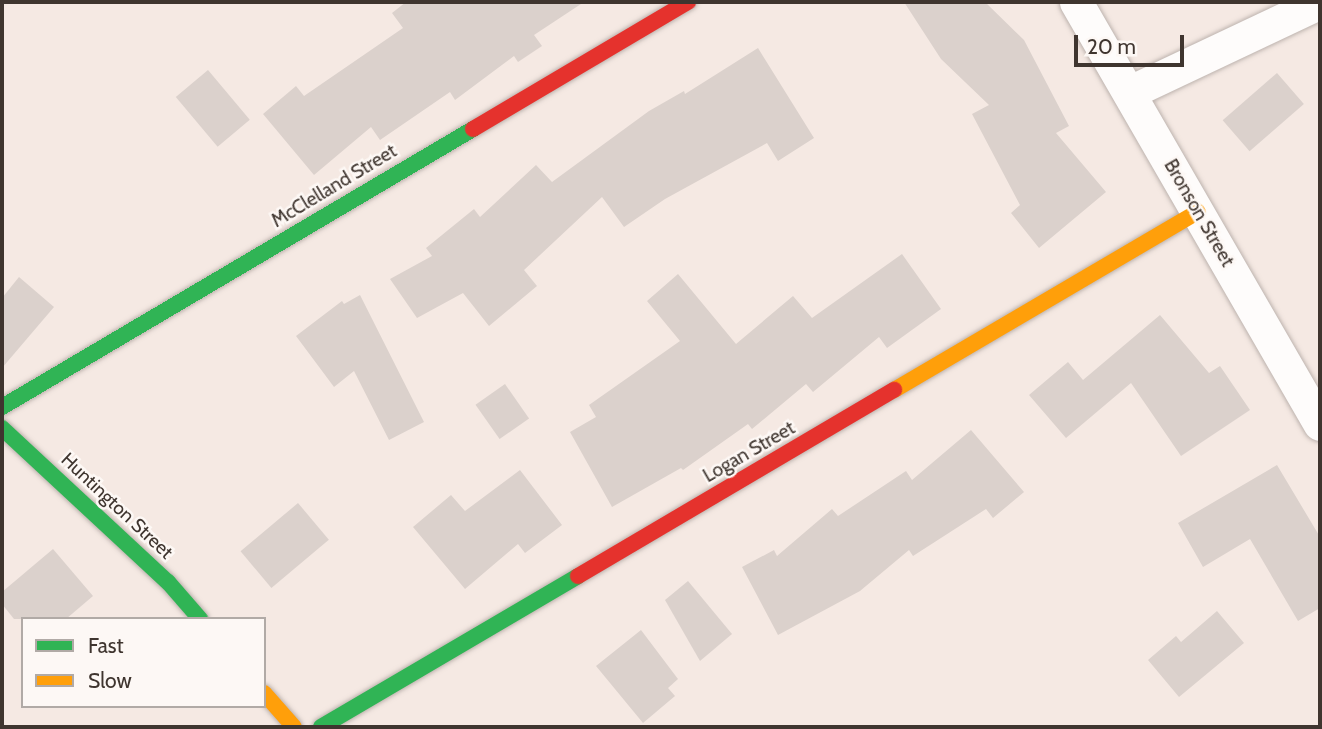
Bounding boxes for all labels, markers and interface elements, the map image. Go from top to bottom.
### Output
scale bar [1077,21,1187,65]
text: 20 m [1087,34,1136,59]
street label: McClelland Street [267,140,401,232]
street label: Bronson Street [1159,155,1239,271]
street label: Logan Street [699,417,799,487]
street label: Huntington Street [56,448,178,564]
legend [21,617,266,708]
text: Fast [88,633,124,658]
text: Slow [88,668,132,693]

